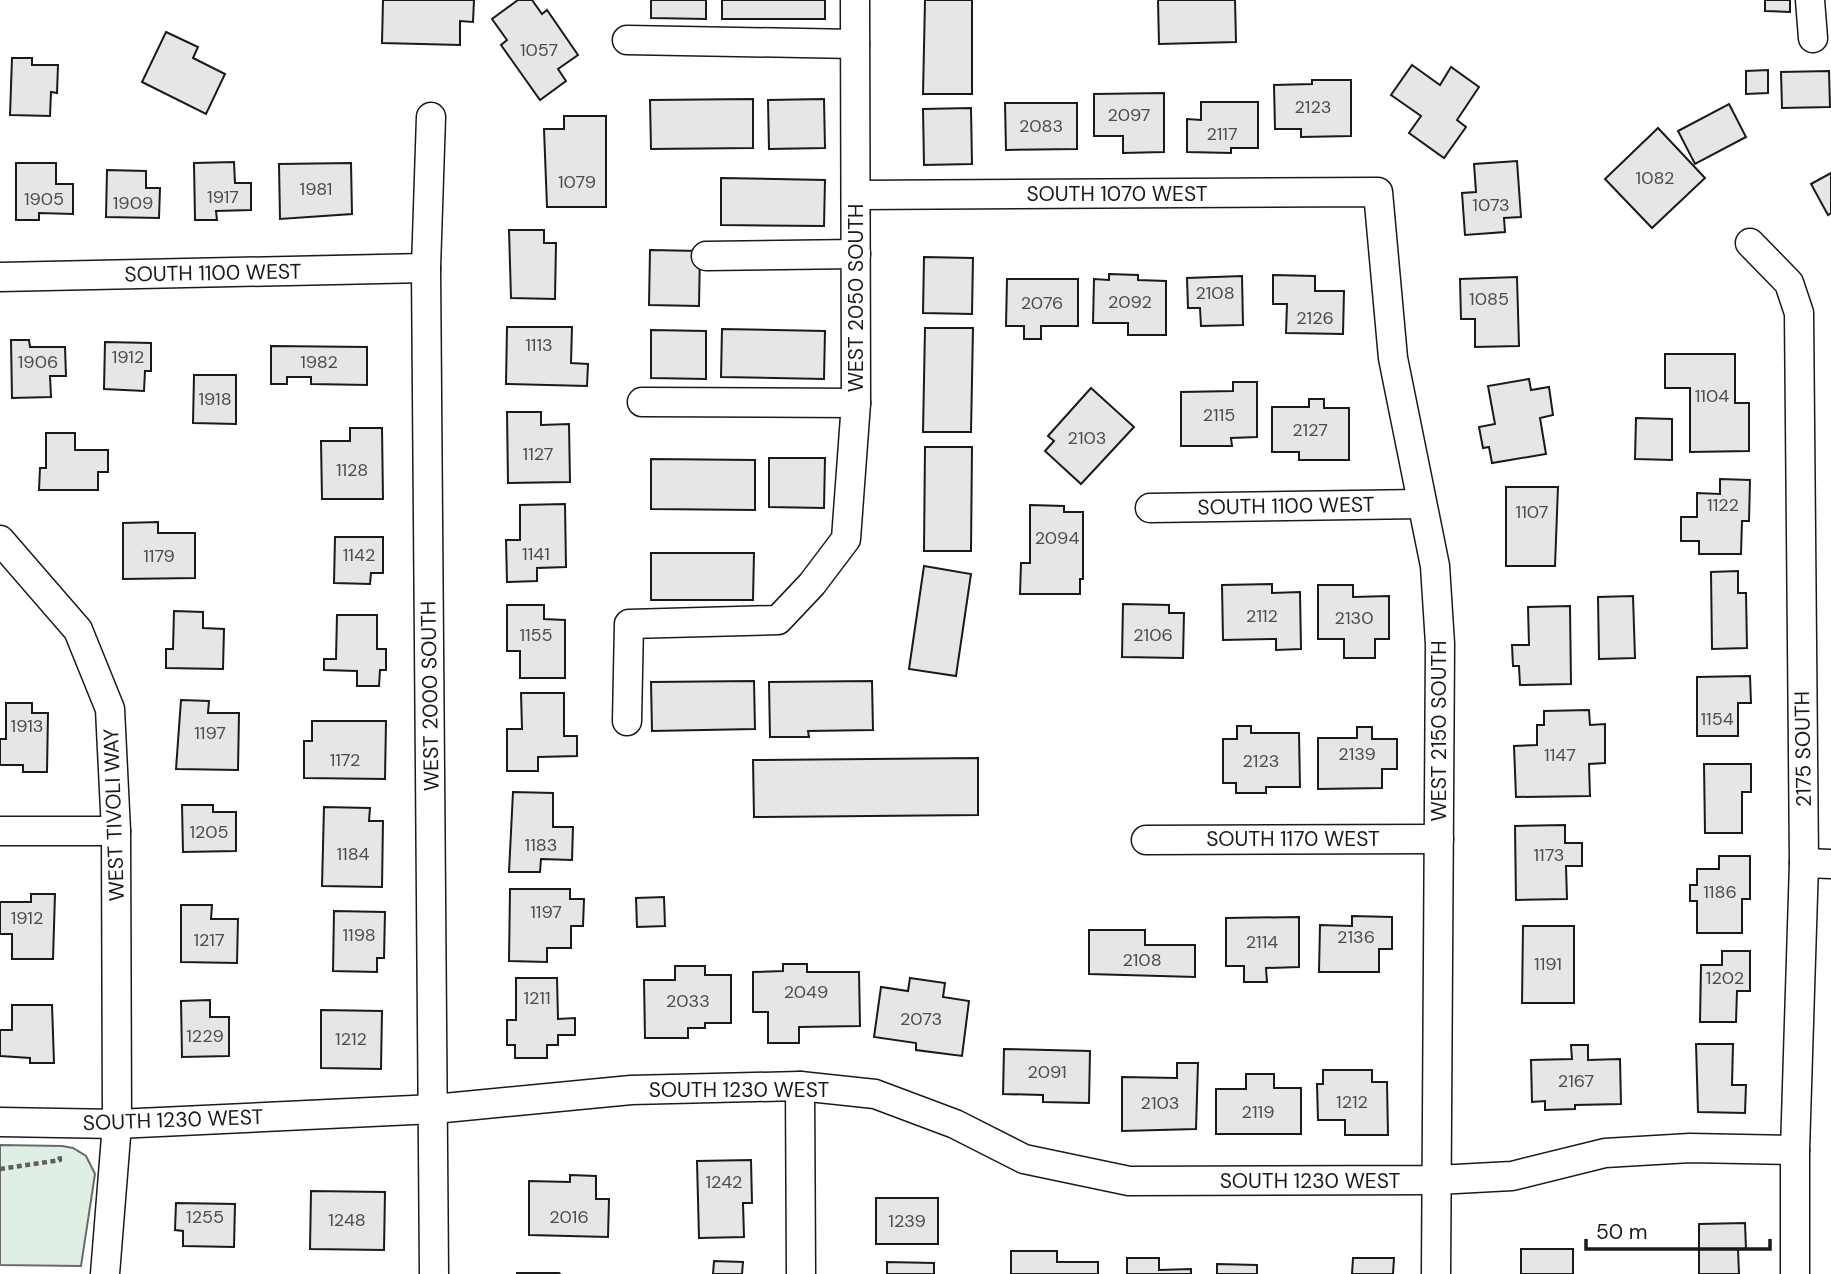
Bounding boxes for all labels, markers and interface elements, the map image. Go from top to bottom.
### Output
house number: 1057 [520,38,558,62]
house number: 2123 [1295,95,1332,119]
house number: 2097 [1108,103,1150,127]
house number: 2083 [1019,114,1063,138]
house number: 2117 [1206,122,1238,146]
house number: 1082 [1636,166,1674,190]
house number: 1079 [558,170,596,194]
house number: 1981 [300,177,332,201]
street label: SOUTH 1070 WEST [1026,180,1208,208]
house number: 1917 [207,185,239,209]
house number: 1905 [24,187,64,211]
house number: 1909 [113,191,153,215]
house number: 1073 [1472,193,1510,217]
street label: WEST 2050 SOUTH [842,204,870,392]
street label: SOUTH 1100 WEST [124,257,302,289]
house number: 2108 [1195,281,1235,305]
house number: 1085 [1469,287,1509,311]
house number: 2092 [1108,290,1152,314]
house number: 2076 [1021,291,1063,315]
house number: 2126 [1296,306,1334,330]
house number: 1113 [525,333,553,357]
house number: 1912 [112,345,144,369]
house number: 1906 [18,350,58,374]
house number: 1982 [300,350,338,374]
house number: 1104 [1695,384,1729,408]
house number: 1918 [198,387,232,411]
house number: 2115 [1203,403,1235,427]
house number: 2127 [1292,418,1328,442]
house number: 2103 [1068,426,1106,450]
house number: 1127 [523,442,553,466]
house number: 1128 [336,458,368,482]
street label: SOUTH 1100 WEST [1197,490,1375,522]
house number: 1122 [1707,493,1739,517]
house number: 1107 [1516,500,1548,524]
house number: 2094 [1035,526,1079,550]
house number: 1141 [522,542,550,566]
house number: 1142 [343,543,375,567]
house number: 1179 [143,544,175,568]
street label: WEST 2000 SOUTH [414,601,446,791]
house number: 2112 [1246,604,1278,628]
house number: 2130 [1335,606,1373,630]
house number: 1155 [519,623,553,647]
house number: 2106 [1133,623,1173,647]
street label: WEST 2150 SOUTH [1425,640,1453,822]
street label: 2175 SOUTH [1788,691,1818,807]
house number: 1154 [1700,707,1734,731]
house number: 1913 [11,714,43,738]
house number: 1197 [194,721,226,745]
street label: WEST TIVOLI WAY [97,728,131,902]
house number: 2139 [1338,742,1376,766]
house number: 1147 [1544,743,1576,767]
house number: 1172 [330,748,360,772]
house number: 2123 [1243,749,1280,773]
house number: 1205 [189,820,229,844]
street label: SOUTH 1170 WEST [1206,825,1380,853]
house number: 1183 [525,833,557,857]
house number: 1184 [336,842,370,866]
house number: 1173 [1533,843,1565,867]
house number: 1186 [1703,880,1737,904]
house number: 1197 [530,900,562,924]
house number: 1912 [11,906,43,930]
house number: 1198 [342,923,376,947]
house number: 2136 [1337,925,1375,949]
house number: 1217 [193,928,225,952]
house number: 2114 [1246,930,1278,954]
house number: 2108 [1122,948,1162,972]
house number: 1191 [1534,952,1562,976]
house number: 1202 [1706,966,1744,990]
house number: 2049 [784,980,828,1004]
house number: 1211 [523,986,551,1010]
house number: 2033 [666,989,710,1013]
house number: 2073 [900,1007,942,1031]
house number: 1229 [186,1024,224,1048]
house number: 1212 [335,1027,367,1051]
house number: 2091 [1027,1060,1067,1084]
house number: 2167 [1558,1069,1594,1093]
street label: SOUTH 1230 WEST [649,1076,830,1104]
house number: 1212 [1336,1090,1368,1114]
house number: 2103 [1141,1091,1179,1115]
house number: 2119 [1242,1100,1274,1124]
street label: SOUTH 1230 WEST [82,1103,264,1137]
street label: SOUTH 1230 WEST [1220,1167,1401,1195]
house number: 1242 [706,1170,742,1194]
house number: 1255 [186,1205,224,1229]
house number: 2016 [549,1205,589,1229]
house number: 1248 [328,1208,366,1232]
scale bar [1586,1208,1770,1252]
house number: 1239 [888,1209,926,1233]
text: 50 m [1596,1218,1647,1246]

